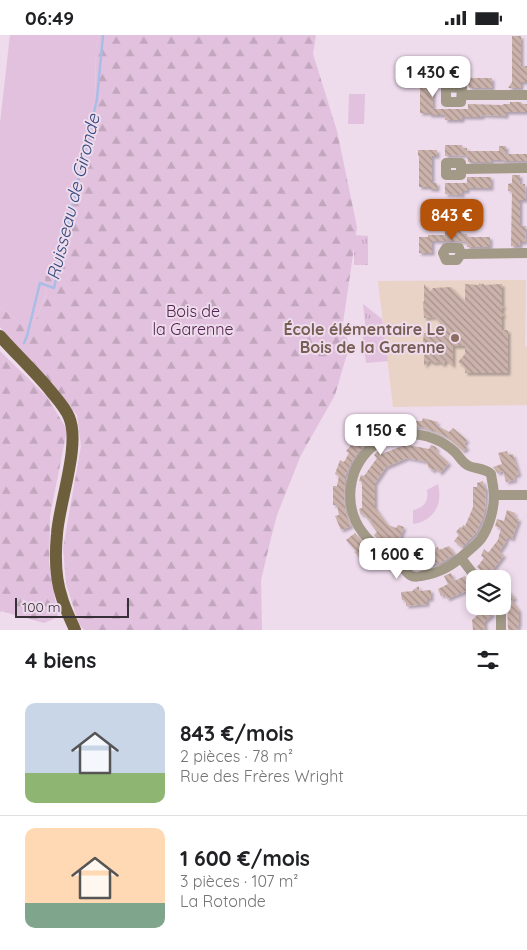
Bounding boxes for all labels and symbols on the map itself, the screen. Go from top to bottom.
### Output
pin: 1 430 € [387,55,479,98]
water label: Ruisseau de Gironde [41,111,105,282]
pin: 843 € [417,199,487,241]
park label: Bois de la Garenne [152,301,234,339]
place label: École élémentaire Le Bois de la Garenne [283,319,445,357]
marker: École élémentaire Le Bois de la Garenne [449,332,461,344]
pin: 1 150 € [335,413,427,456]
pin: 1 600 € [351,537,443,580]
scale bar [15,595,129,618]

